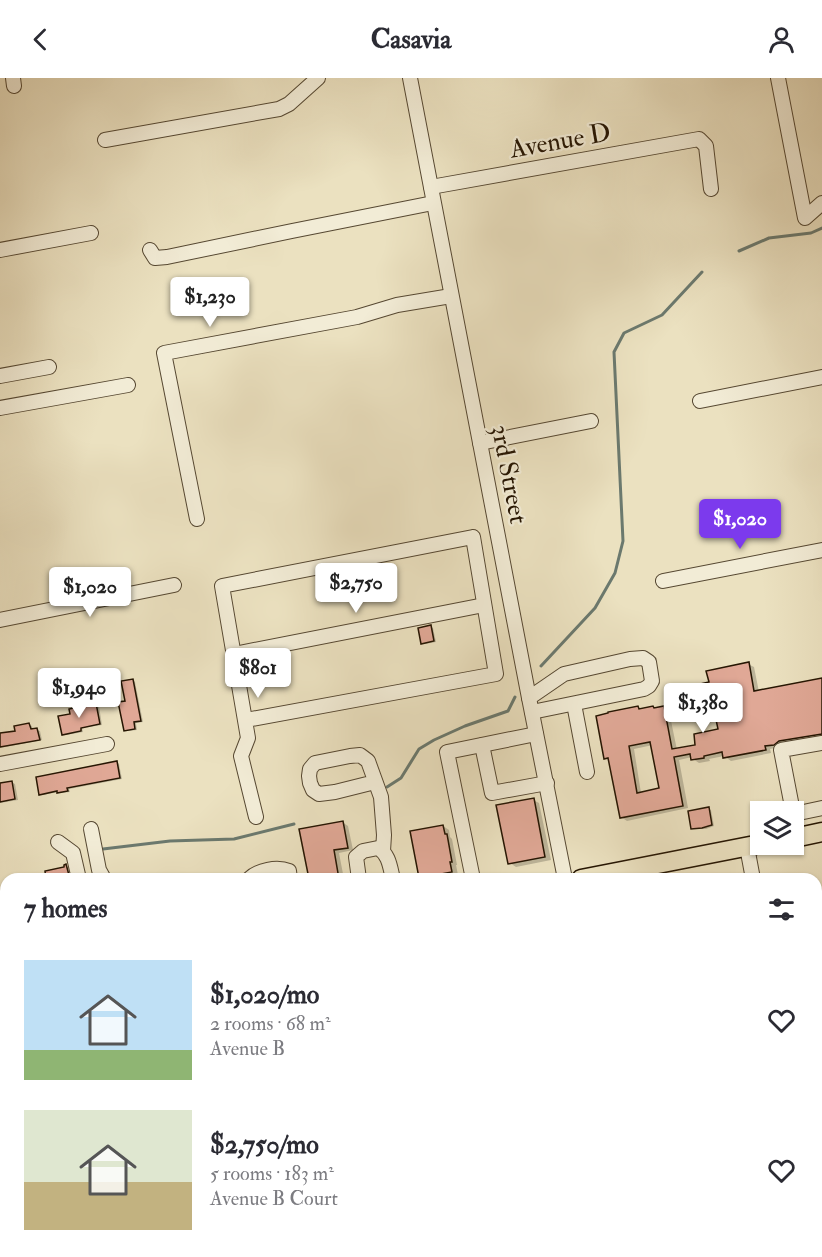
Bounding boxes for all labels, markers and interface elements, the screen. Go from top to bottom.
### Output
icon: back [24,23,57,56]
text: Casavia [371,23,451,56]
icon: person [765,23,798,56]
street label: Avenue D [506,116,613,166]
pin: $1,230 [161,277,259,328]
text: $1,230 [184,284,236,309]
street label: 3rd Street [484,422,534,527]
pin: $1,020 [691,499,789,550]
text: $1,020 [713,506,767,531]
pin: $2,750 [307,563,405,614]
pin: $1,020 [41,567,139,618]
text: $2,750 [329,570,383,595]
text: $1,020 [63,574,117,599]
pin: $801 [222,648,294,699]
text: $801 [239,655,277,680]
pin: $1,940 [30,668,128,719]
text: $1,940 [52,675,106,700]
pin: $1,380 [654,683,752,734]
text: $1,380 [678,690,728,715]
map controls [750,801,804,855]
button: layers [750,801,804,855]
text: 7 homes [24,893,107,925]
icon: filters [765,893,798,926]
text: $1,020/mo [210,979,319,1011]
icon: home [72,984,144,1056]
icon: heart [765,1004,798,1037]
text: 2 rooms · 68 m² [210,1011,331,1036]
text: Avenue B [210,1036,285,1061]
text: $2,750/mo [210,1129,319,1161]
icon: home [72,1134,144,1206]
icon: heart [765,1154,798,1187]
text: 5 rooms · 183 m² [210,1161,334,1186]
text: Avenue B Court [210,1186,338,1211]

